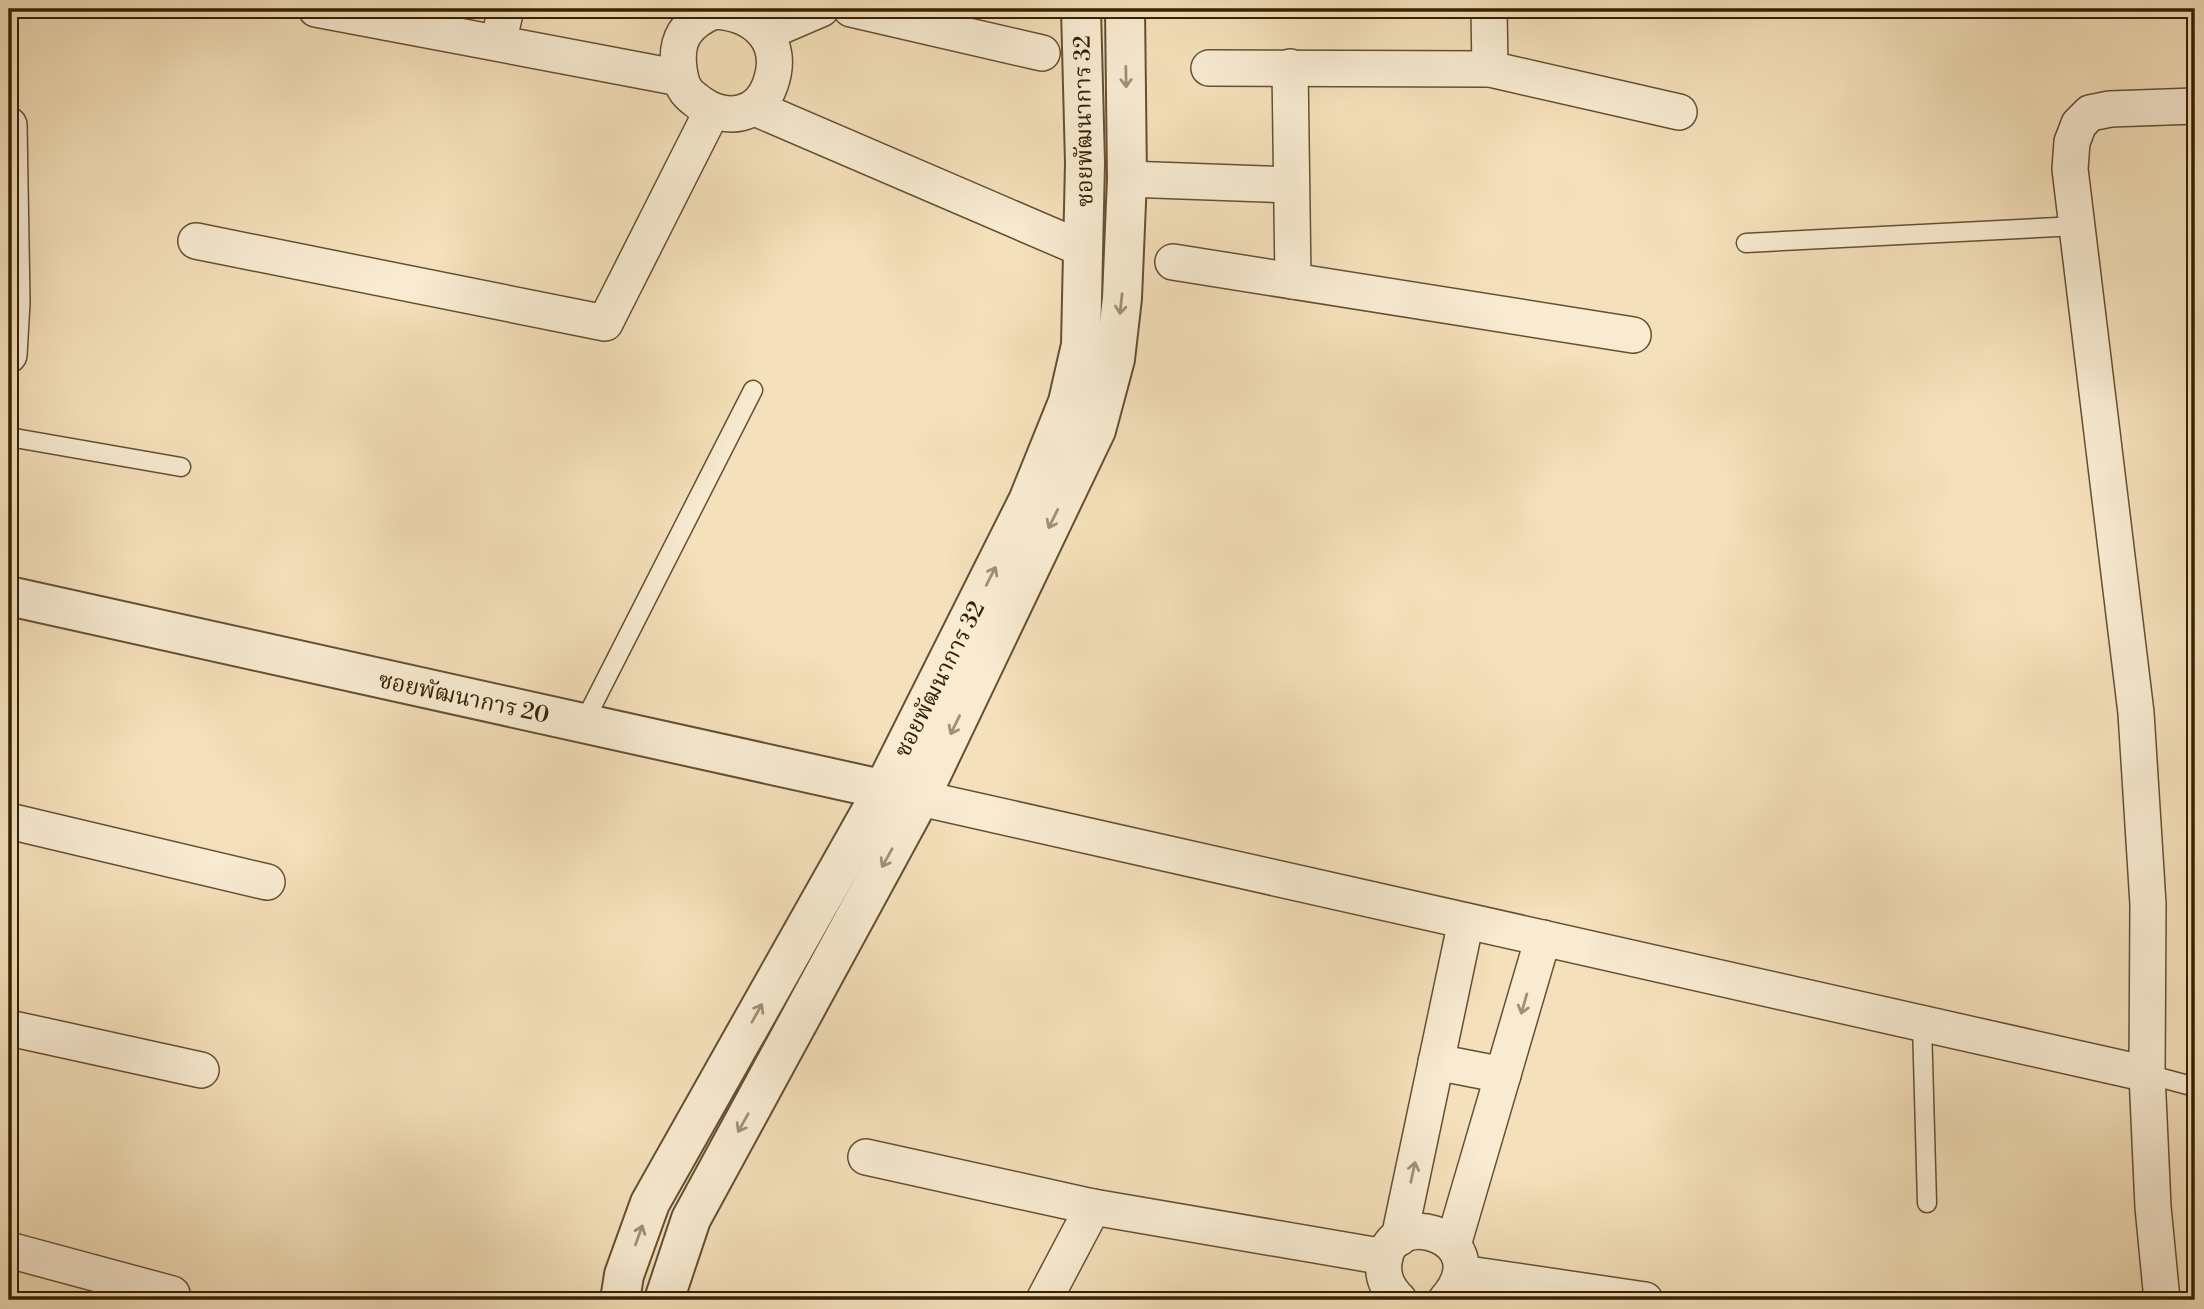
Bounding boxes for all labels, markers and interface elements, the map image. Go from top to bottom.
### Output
street label: ซอยพัฒนาการ 32 [1069,35,1099,207]
one-way arrow [1119,65,1133,88]
one-way arrow [1115,292,1128,315]
one-way arrow [1046,508,1060,529]
one-way arrow [984,566,998,587]
street label: ซอยพัฒนาการ 32 [888,597,991,762]
street label: ซอยพัฒนาการ 20 [376,666,552,730]
one-way arrow [948,714,961,735]
one-way arrow [880,847,893,868]
one-way arrow [1516,993,1529,1015]
one-way arrow [751,1003,764,1024]
one-way arrow [736,1112,750,1132]
one-way arrow [1407,1161,1420,1184]
one-way arrow [633,1224,646,1246]

